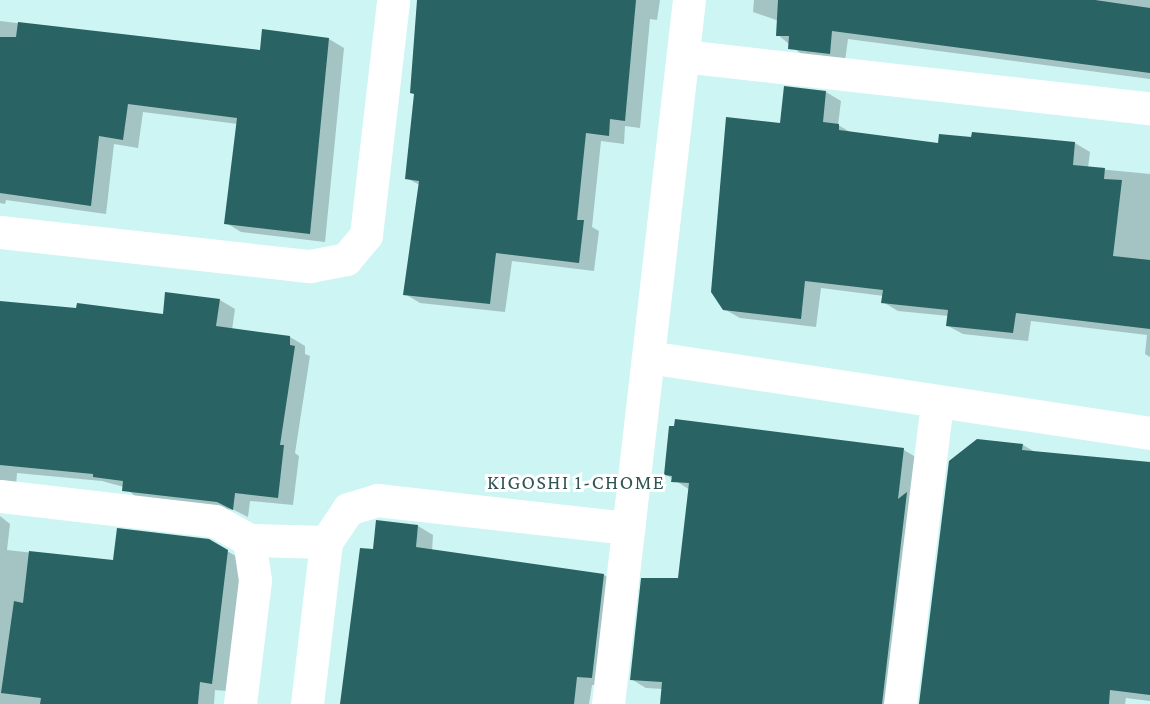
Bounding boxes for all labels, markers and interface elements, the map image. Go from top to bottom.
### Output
district label: KIGOSHI 1-CHOME [487,470,665,494]

